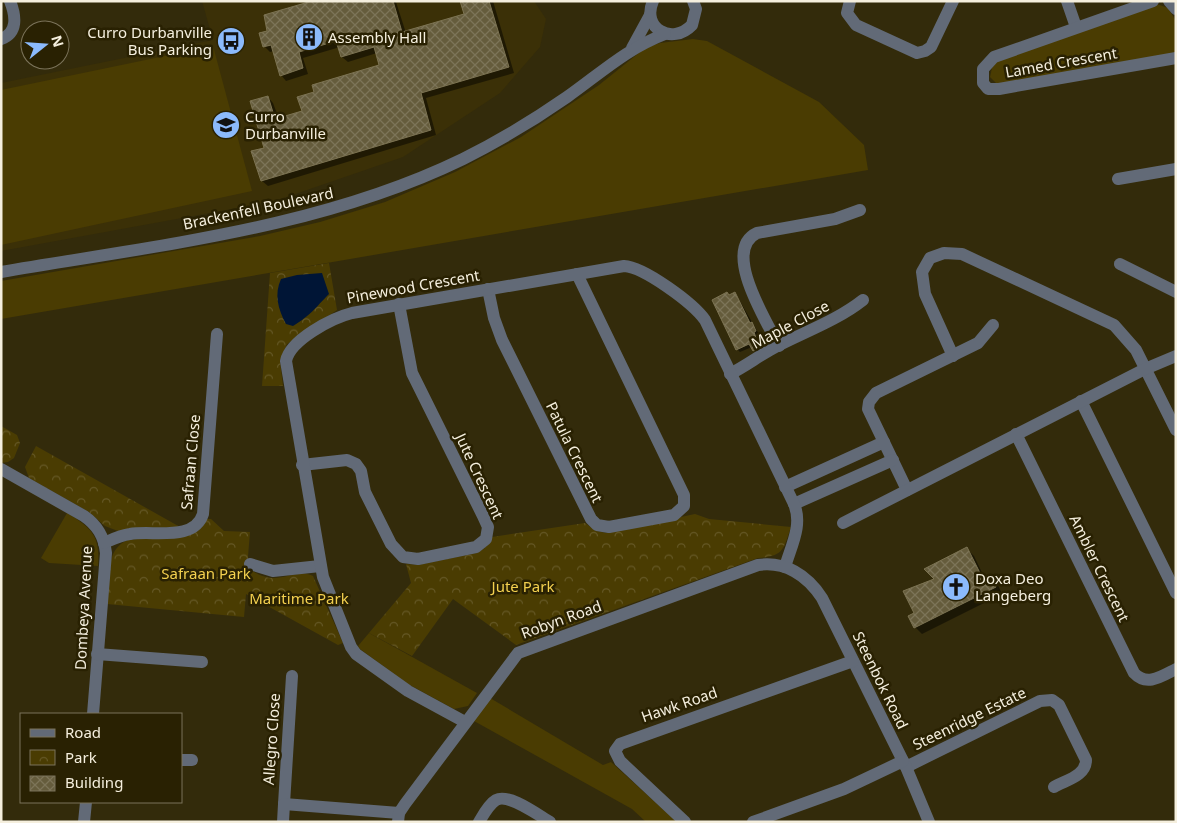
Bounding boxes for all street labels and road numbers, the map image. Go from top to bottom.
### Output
street label: Lamed Crescent [1003,42,1119,82]
street label: Brackenfell Boulevard [181,182,335,234]
street label: Pinewood Crescent [345,264,482,308]
street label: Maple Close [748,295,832,353]
street label: Patula Crescent [542,398,608,506]
street label: Safraan Close [176,413,204,511]
street label: Jute Crescent [451,428,509,523]
street label: Ambler Crescent [1065,511,1135,625]
street label: Dombeya Avenue [70,546,96,670]
street label: Robyn Road [518,595,604,643]
street label: Steenbok Road [849,628,913,732]
street label: Hawk Road [638,682,720,726]
street label: Steenridge Estate [909,682,1029,754]
street label: Allegro Close [258,692,284,786]

